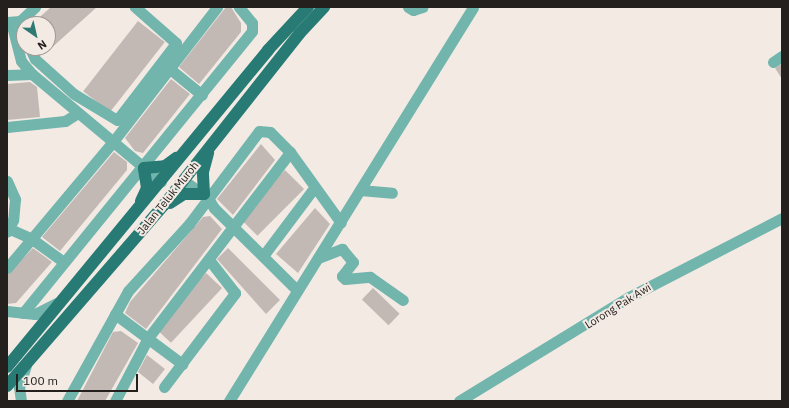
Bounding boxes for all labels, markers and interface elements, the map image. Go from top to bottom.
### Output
north arrow [16,16,56,56]
text: N [35,37,49,53]
street label: Jalan Teluk Muroh [135,159,201,237]
street label: Lorong Pak Awi [583,280,653,332]
scale bar [18,366,140,392]
text: 100 m [23,373,58,388]

